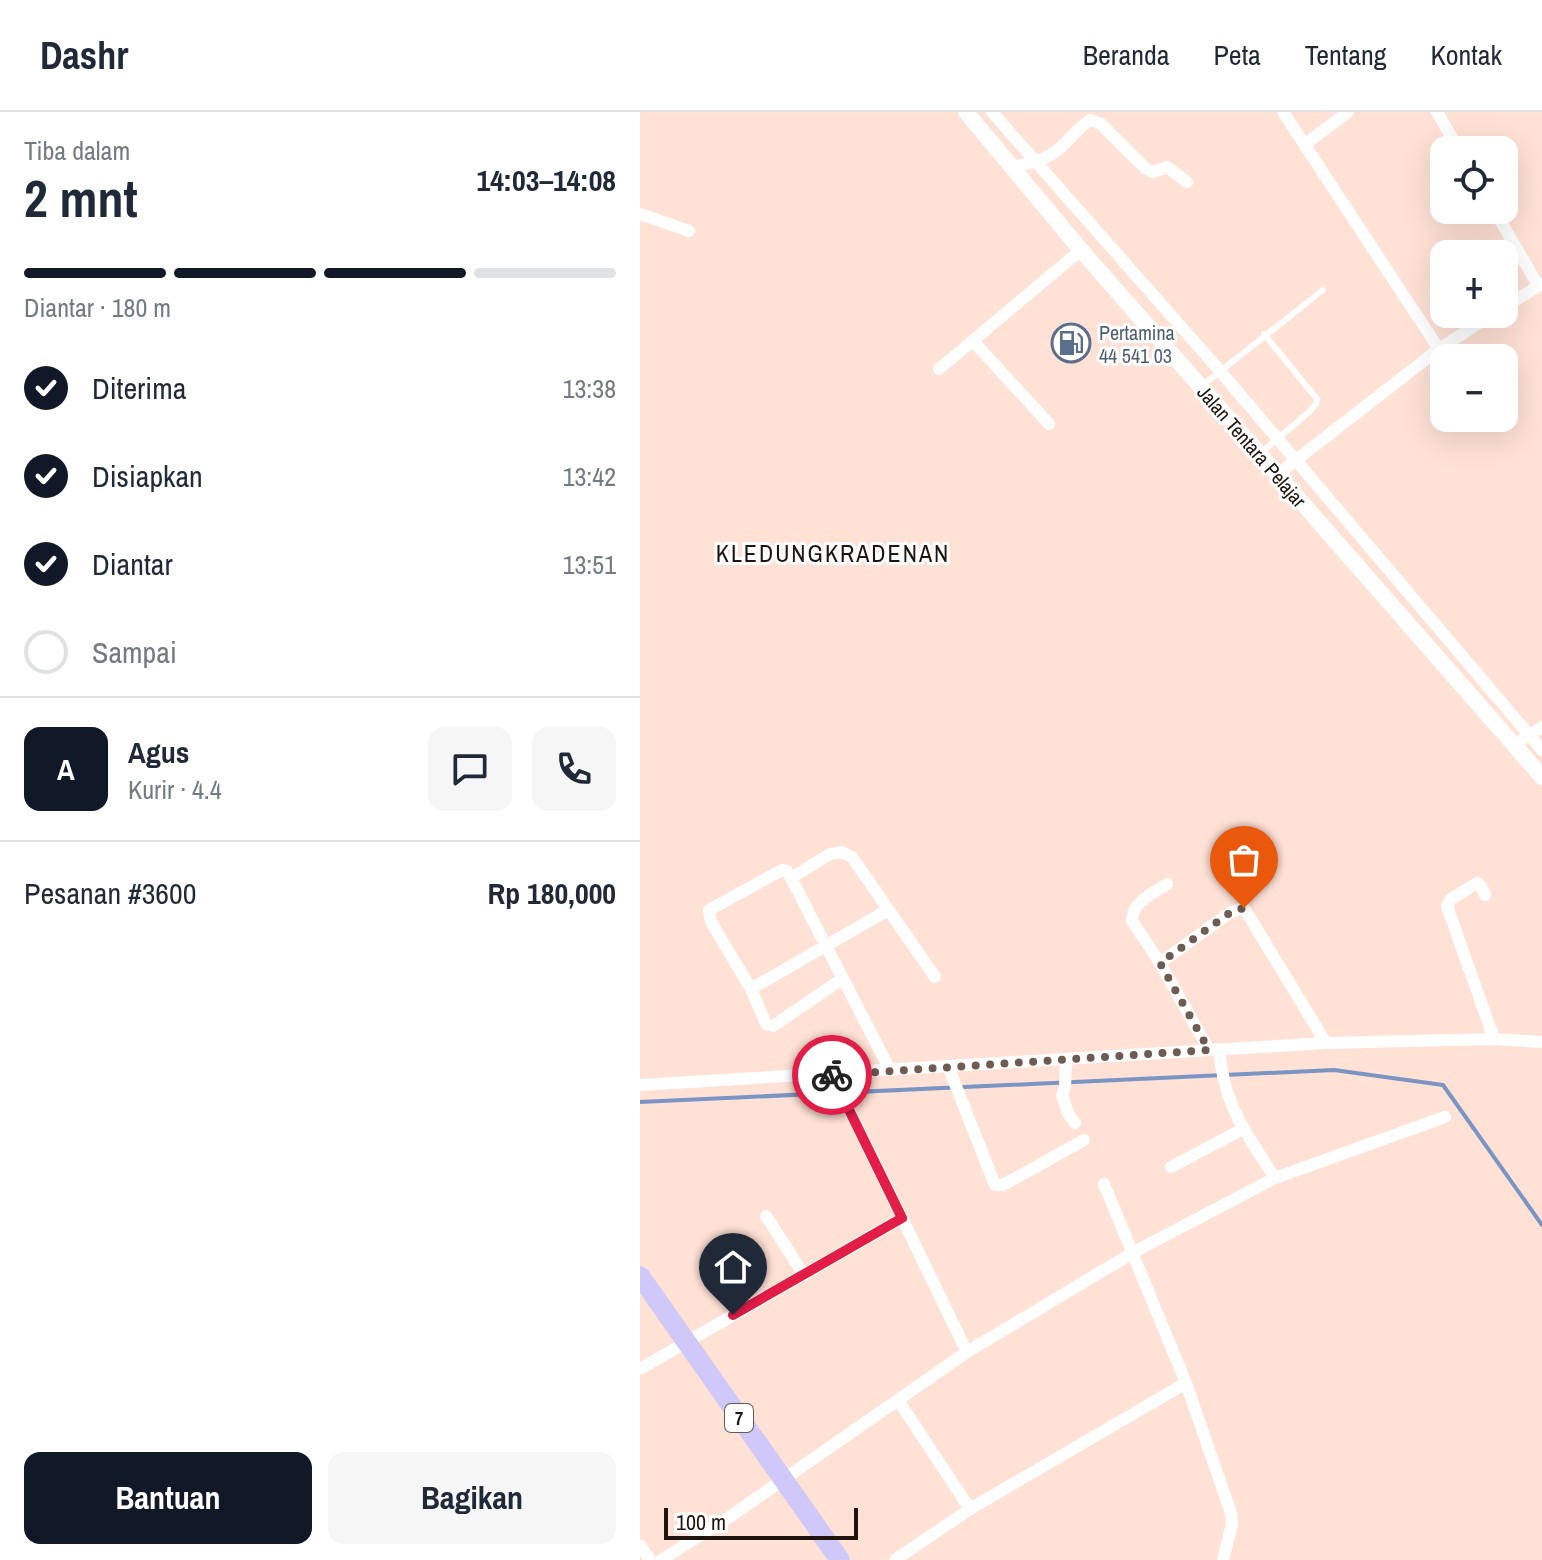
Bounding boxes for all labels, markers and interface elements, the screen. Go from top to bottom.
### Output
text: Dashr [40,30,128,81]
text: Beranda [1083,36,1170,74]
text: Peta [1214,36,1261,74]
text: Tentang [1305,36,1387,74]
text: Kontak [1431,36,1502,74]
text: Tiba dalam [24,133,130,168]
map controls [1430,136,1518,432]
button: locate [1430,136,1518,224]
text: 14:03–14:08 [477,160,616,200]
text: 2 mnt [24,163,138,233]
button: + [1430,240,1518,328]
text: Diantar · 180 m [24,290,171,325]
place label: Pertamina 44 541 03 [1099,319,1175,369]
fuel station icon: Pertamina 44 541 03 [1050,322,1092,364]
button: − [1430,344,1518,432]
icon: check [24,366,68,410]
text: Diterima [92,368,186,408]
text: 13:38 [563,371,616,406]
street label: Jalan Tentara Pelajar [1191,379,1313,513]
icon: check [24,454,68,498]
text: Disiapkan [92,456,203,496]
text: 13:42 [563,459,616,494]
district label: KLEDUNGKRADENAN [716,537,950,569]
icon: check [24,542,68,586]
text: Diantar [92,544,173,584]
text: 13:51 [563,547,616,582]
text: Sampai [92,632,177,672]
button: chat [428,727,512,811]
button: phone [532,727,616,811]
text: Agus [128,732,190,772]
text: A [57,749,75,789]
text: Kurir · 4.4 [128,772,222,807]
pin [1210,826,1278,908]
icon: bag [1222,838,1266,882]
text: Pesanan #3600 [24,873,196,913]
text: Rp 180,000 [487,873,616,913]
courier [792,1035,872,1115]
icon: bike [810,1053,854,1097]
pin [699,1233,767,1315]
icon: home [711,1245,755,1289]
road number: 7 [725,1404,753,1432]
button: Bantuan [24,1452,312,1544]
button: Bagikan [328,1452,616,1544]
scale bar [664,1504,858,1540]
text: 100 m [676,1507,726,1537]

